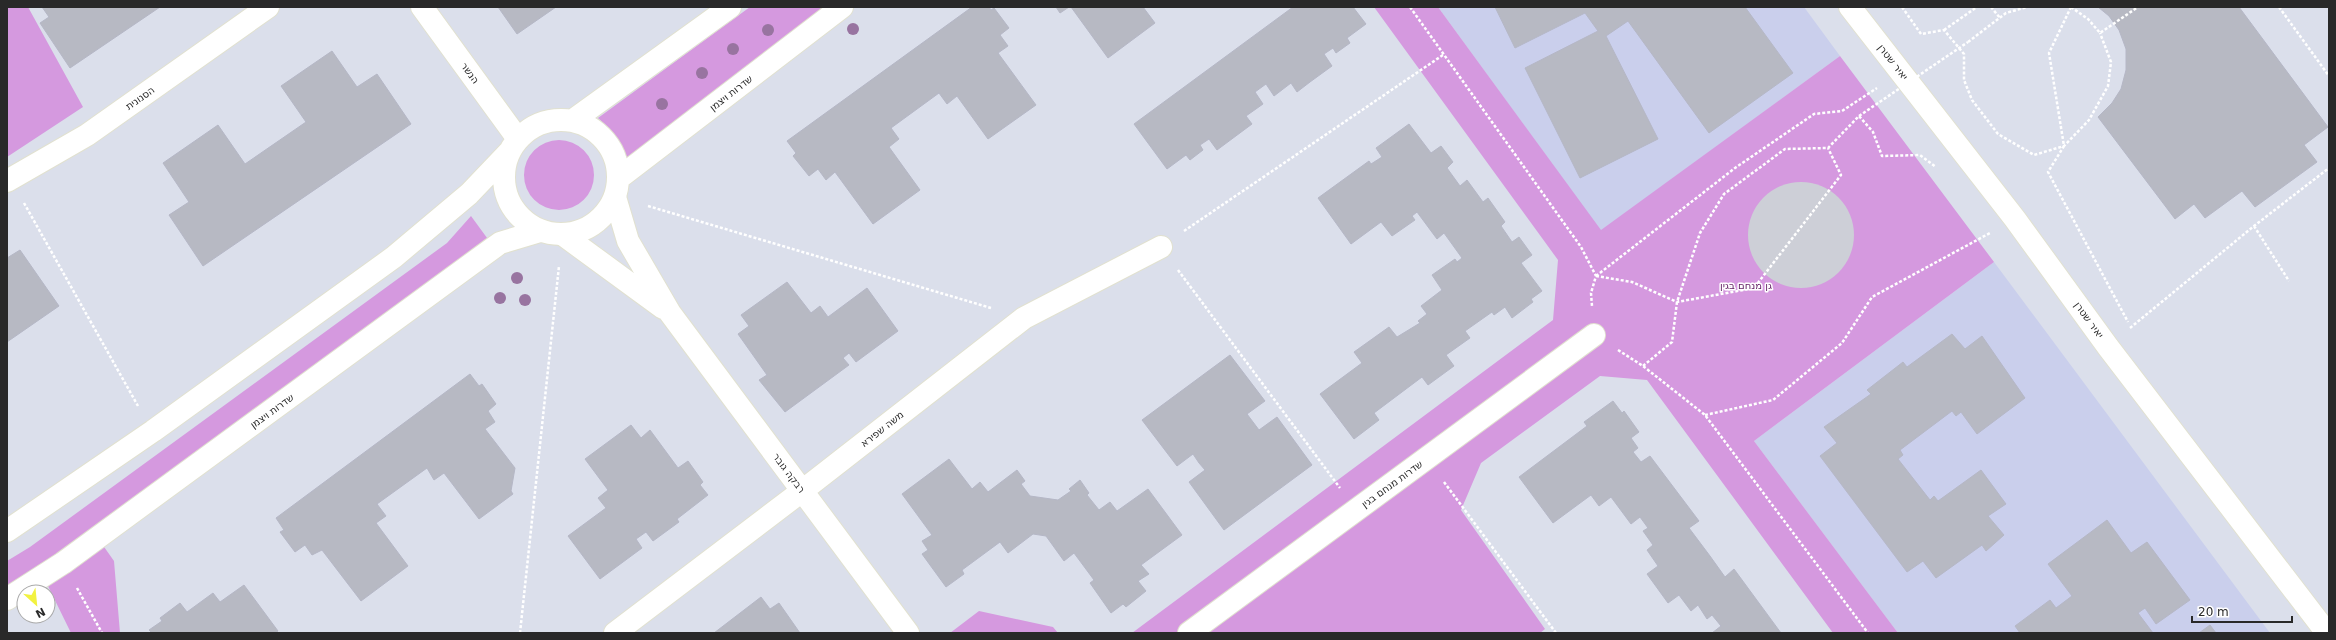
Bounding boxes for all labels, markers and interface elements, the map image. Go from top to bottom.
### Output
street label: יאיר שטרן [1876,42,1910,82]
street label: הנשר [459,60,481,86]
street label: שדרות ויצמן [707,73,755,113]
street label: הסנונית [124,84,156,112]
park label: גן מנחם בגין [1720,280,1772,291]
street label: יאיר שטרן [2072,300,2106,340]
street label: שדרות ויצמן [248,392,296,430]
street label: משה שפירא [858,409,906,449]
street label: רבקה גובר [771,451,807,495]
street label: שדרות מנחם בגין [1359,458,1425,510]
north arrow [16,584,56,624]
scale bar [2192,598,2292,624]
text: N [33,605,47,620]
text: 20 m [2198,605,2229,619]

